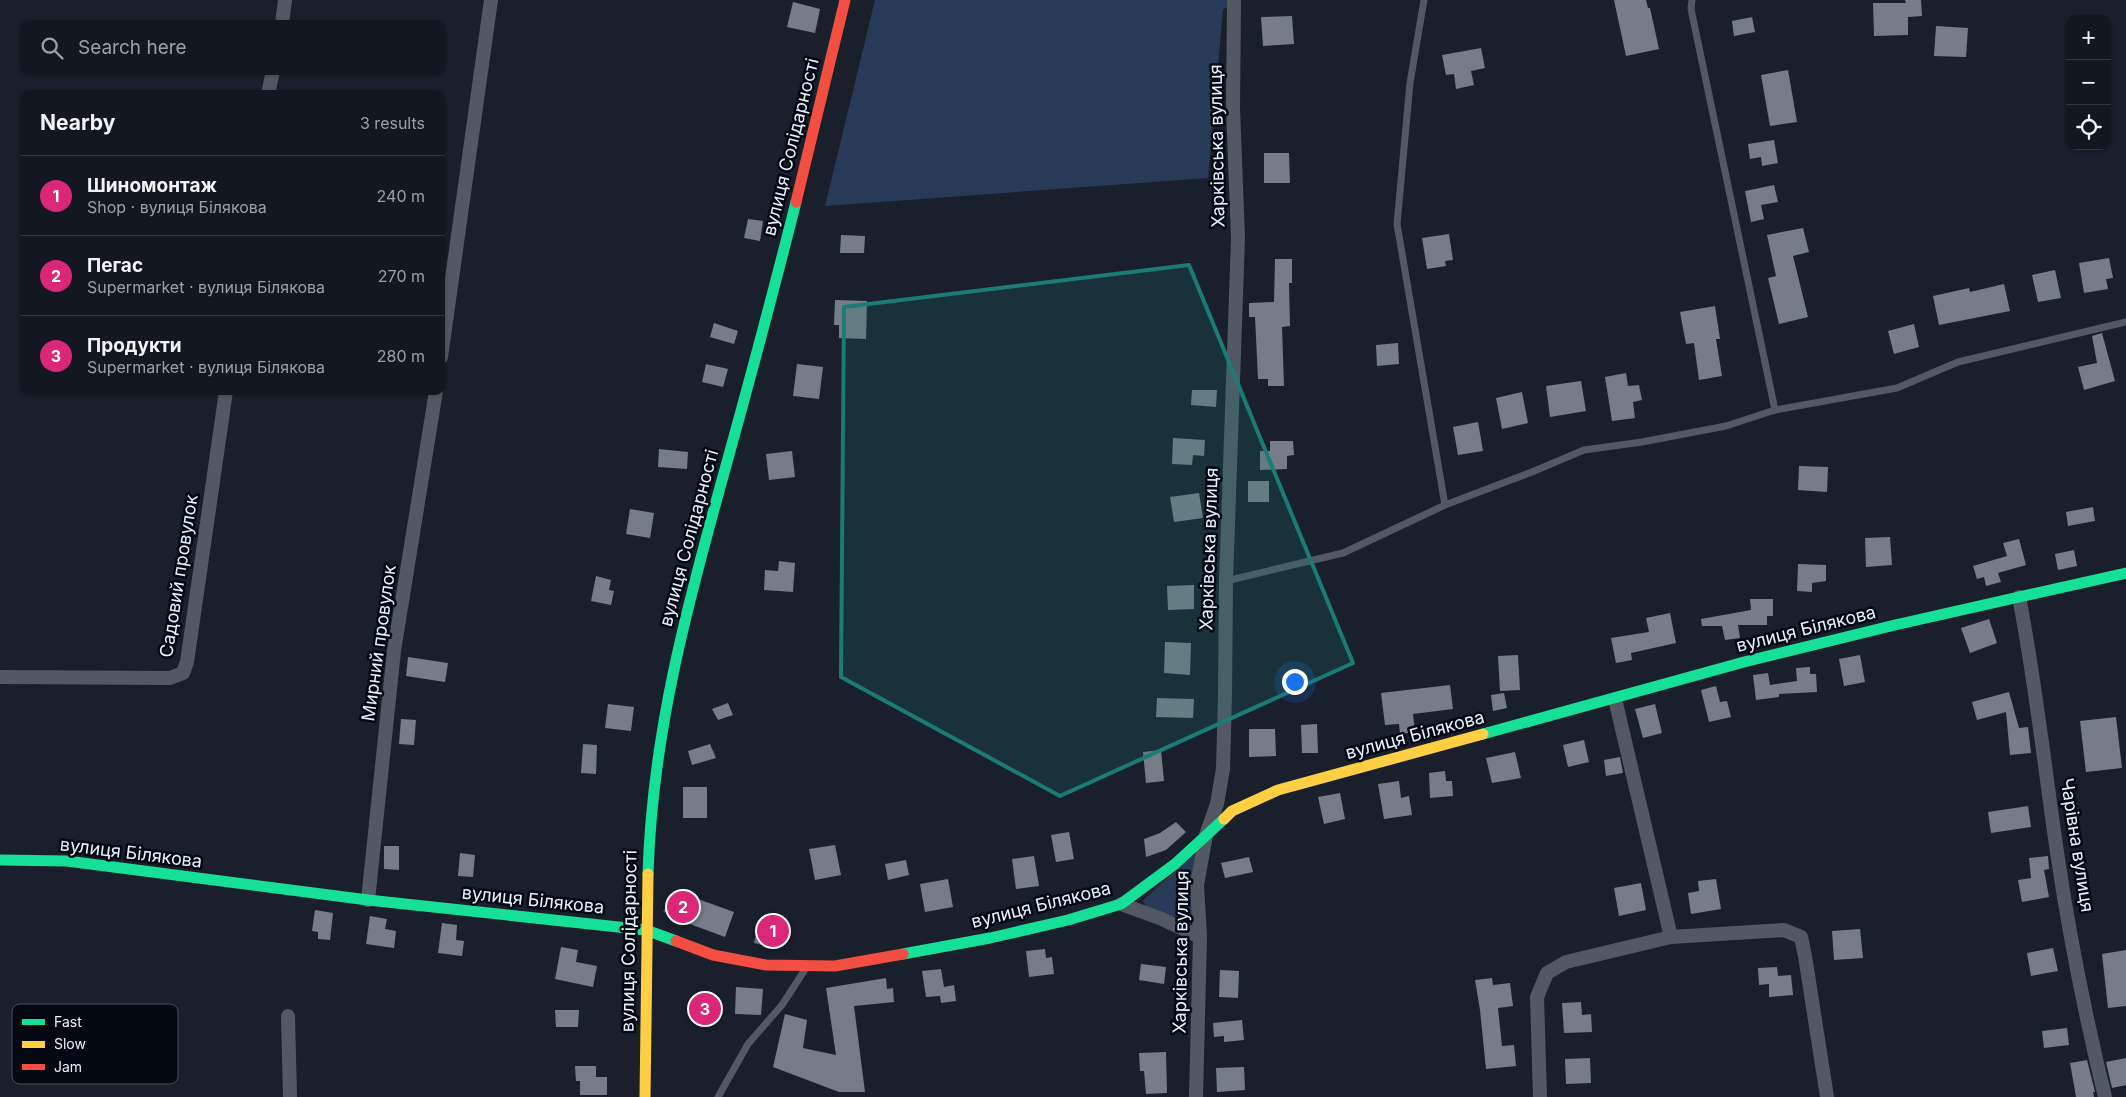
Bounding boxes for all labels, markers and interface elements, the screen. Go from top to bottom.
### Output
map controls [2066,15,2111,150]
button: + [2066,15,2111,60]
search box [20,20,445,75]
icon: search [38,34,66,62]
text: Search here [78,36,187,59]
street label: вулиця Солідарності [758,56,823,238]
button: − [2066,60,2111,105]
street label: Харківська вулиця [1205,64,1228,228]
button: locate [2066,105,2111,150]
text: Nearby [40,110,115,135]
text: 3 results [360,113,425,133]
text: Шиномонтаж [87,174,217,197]
text: 1 [53,186,59,206]
text: 240 m [377,186,425,206]
text: Shop · вулиця Білякова [87,197,267,217]
text: Пегас [87,254,143,277]
text: 2 [51,266,61,286]
text: 270 m [378,266,425,286]
text: Supermarket · вулиця Білякова [87,277,325,297]
text: Продукти [87,334,182,357]
text: 3 [51,346,61,366]
text: 280 m [377,346,425,366]
text: Supermarket · вулиця Білякова [87,357,325,377]
street label: вулиця Солідарності [655,447,722,629]
street label: Харківська вулиця [1195,467,1222,631]
street label: Садовий провулок [155,493,202,659]
street label: Мирний провулок [357,563,400,722]
street label: вулиця Білякова [1734,601,1878,656]
your location [1282,669,1308,695]
street label: вулиця Білякова [1343,706,1487,763]
street label: Чарівна вулиця [2057,776,2098,913]
street label: вулиця Білякова [59,833,203,872]
street label: вулиця Солідарності [616,850,641,1032]
street label: Харківська вулиця [1169,870,1192,1034]
street label: вулиця Білякова [969,877,1113,932]
street label: вулиця Білякова [461,882,605,917]
pin: 2 [667,888,699,926]
pin: 1 [757,912,789,950]
pin: 3 [689,990,721,1028]
legend [12,1004,178,1084]
text: Fast [54,1013,82,1030]
text: Slow [54,1035,86,1052]
text: Jam [54,1058,82,1075]

